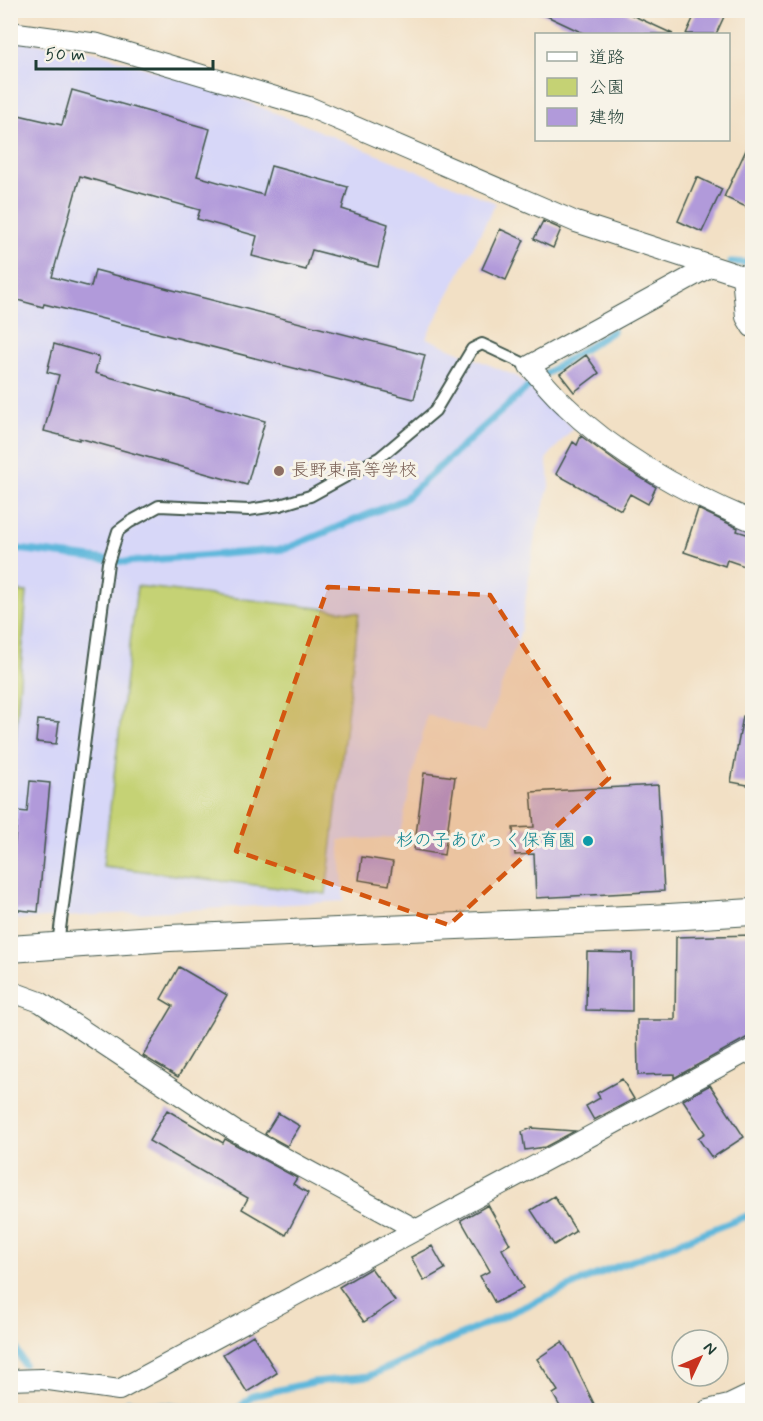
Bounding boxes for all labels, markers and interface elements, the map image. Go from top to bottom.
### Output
scale bar [36,33,213,71]
legend [535,33,730,141]
text: 50 m [45,43,85,67]
text: 道路 [589,46,625,70]
text: 公園 [589,76,625,100]
text: 建物 [589,106,625,130]
place label: 長野東高等学校 [291,459,417,483]
marker: 長野東高等学校 [272,464,286,478]
place label: 杉の子あぴっく保育園 [396,829,576,853]
marker: 杉の子あぴっく保育園 [581,834,595,848]
north arrow [670,1328,730,1388]
text: N [698,1337,721,1360]

